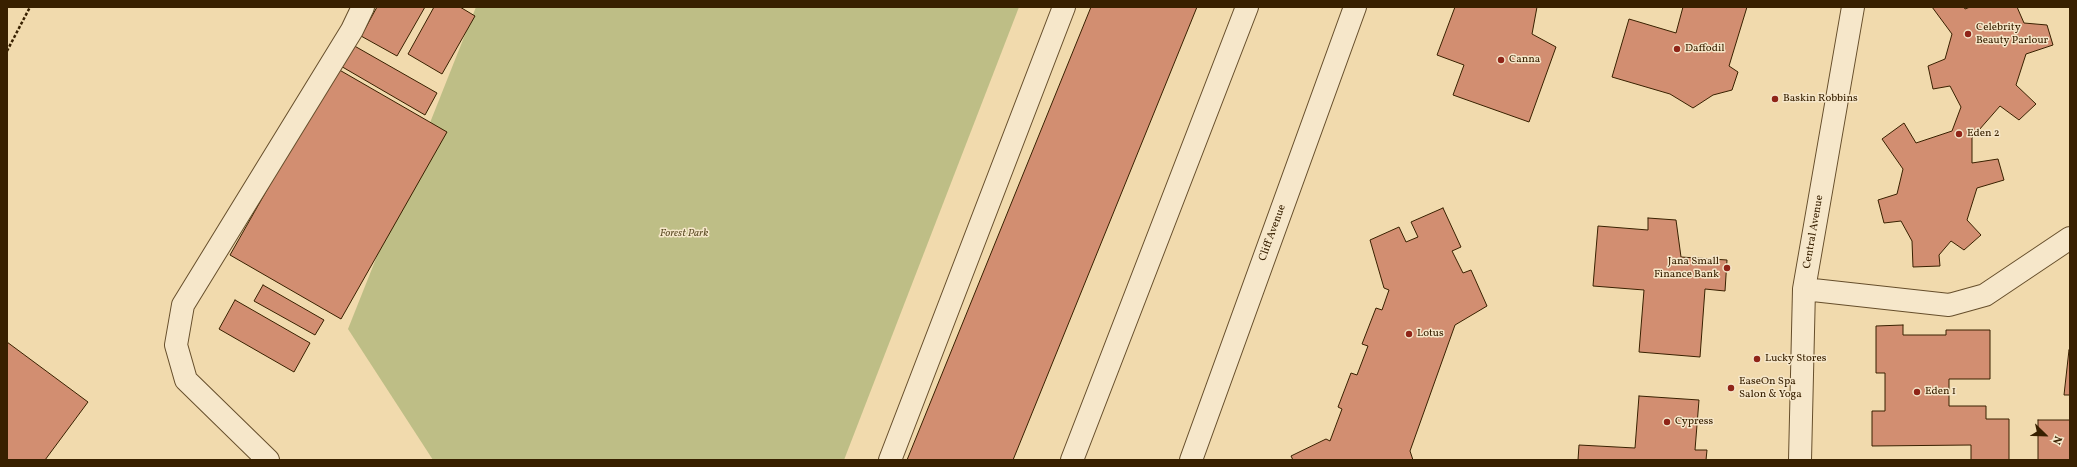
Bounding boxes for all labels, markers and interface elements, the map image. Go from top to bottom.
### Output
place label: Celebrity Beauty Parlour [1976,21,2048,47]
marker: Celebrity Beauty Parlour [1963,29,1973,39]
place label: Daffodil [1685,42,1724,56]
marker: Daffodil [1672,44,1682,54]
place label: Canna [1509,53,1540,67]
marker: Canna [1496,55,1506,65]
place label: Baskin Robbins [1783,92,1858,106]
marker: Baskin Robbins [1770,94,1780,104]
place label: Eden 2 [1967,127,2000,141]
marker: Eden 2 [1954,129,1964,139]
street label: Central Avenue [1801,194,1827,270]
street label: Cliff Avenue [1257,203,1289,263]
park label: Forest Park [660,227,708,241]
place label: Jana Small Finance Bank [1654,255,1719,281]
marker: Jana Small Finance Bank [1722,263,1732,273]
place label: Lotus [1417,327,1444,341]
marker: Lotus [1404,329,1414,339]
place label: Lucky Stores [1765,352,1826,366]
marker: Lucky Stores [1752,354,1762,364]
place label: EaseOn Spa Salon & Yoga [1739,375,1802,401]
marker: EaseOn Spa Salon & Yoga [1726,383,1736,393]
place label: Eden 1 [1925,385,1956,399]
marker: Eden 1 [1912,387,1922,397]
place label: Cypress [1675,415,1713,429]
north arrow [2025,415,2065,455]
marker: Cypress [1662,417,1672,427]
text: N [2048,433,2065,446]

